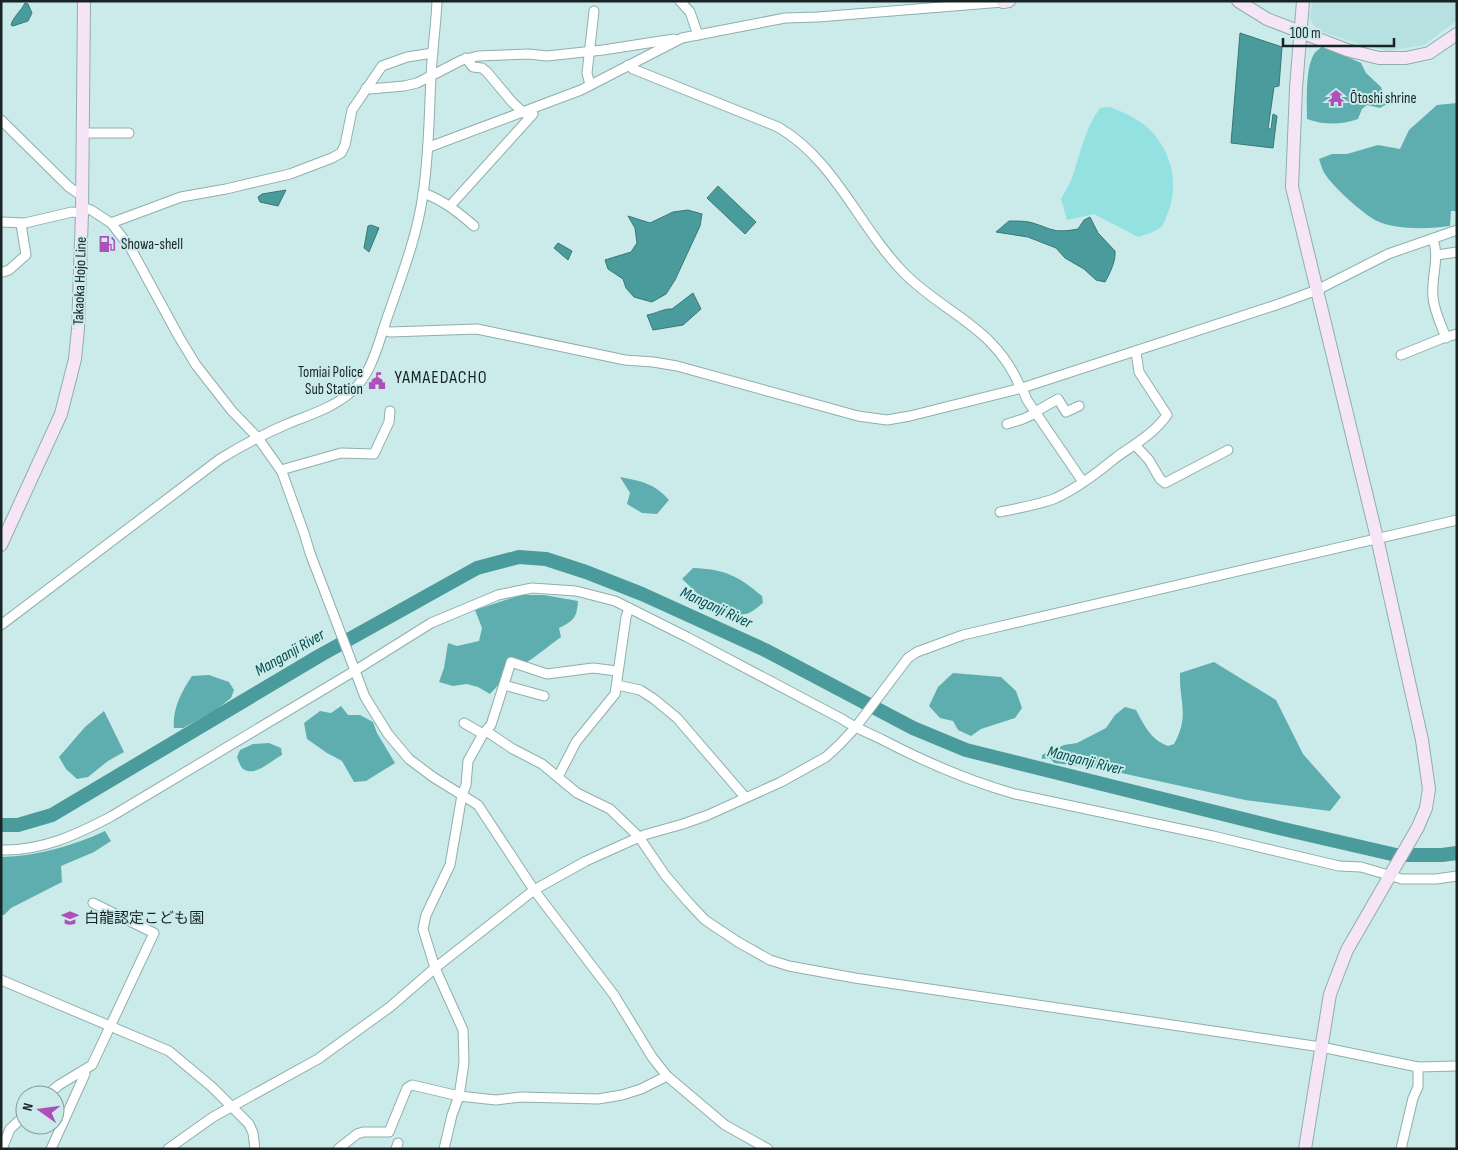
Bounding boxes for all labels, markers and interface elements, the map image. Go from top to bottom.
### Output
scale bar [1283,15,1394,47]
text: 100 m [1290,24,1321,43]
temple icon: Ōtoshi shrine [1326,88,1346,108]
place label: Ōtoshi shrine [1350,89,1416,108]
fuel station icon: Showa-shell [97,234,117,254]
place label: Showa-shell [121,235,183,254]
street label: Takaoka Hojo Line [69,236,91,326]
place label: Tomiai Police Sub Station [298,363,363,399]
district label: YAMAEDACHO [394,367,488,388]
public building icon: Tomiai Police Sub Station [367,371,387,391]
water label: Manganji River [677,583,755,633]
water label: Manganji River [252,625,329,681]
water label: Manganji River [1045,742,1125,780]
school or university icon: 白龍認定こども園 [60,908,80,928]
place label: 白龍認定こども園 [84,909,204,928]
north arrow [15,1085,65,1135]
text: N [19,1101,37,1113]

